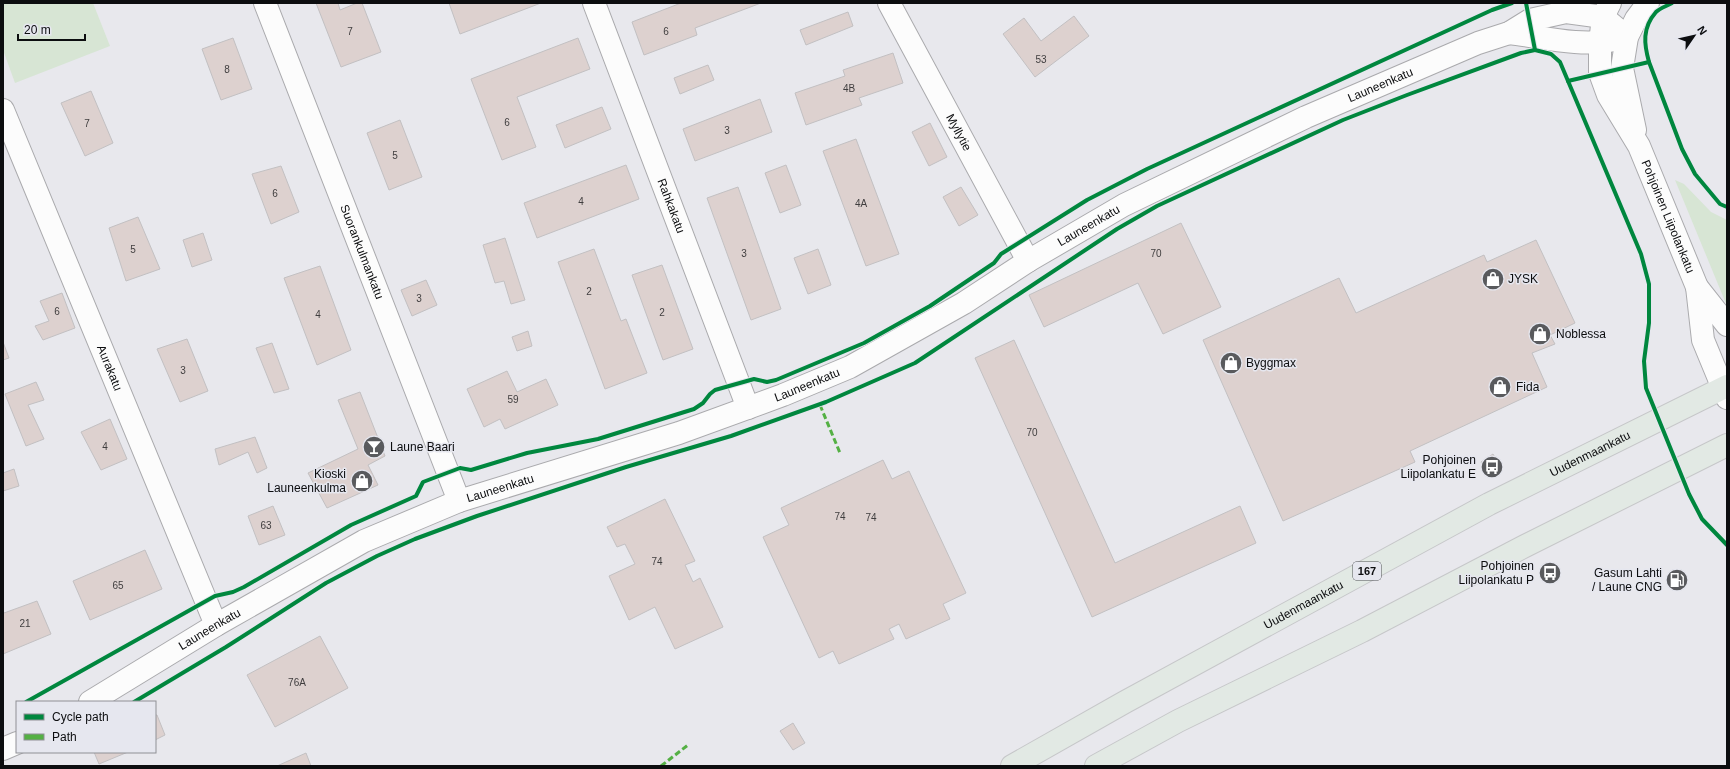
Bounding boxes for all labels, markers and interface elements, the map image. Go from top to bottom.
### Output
scale bar [18,16,85,42]
north arrow [1674,16,1714,56]
text: 20 m [24,23,51,37]
text: N [1695,24,1710,37]
house number: 7 [347,26,353,37]
house number: 6 [663,26,669,37]
house number: 53 [1035,54,1047,65]
house number: 8 [224,64,230,75]
street label: Launeenkatu [1346,65,1415,105]
house number: 4B [843,83,855,94]
street label: Myllytie [943,111,975,154]
house number: 6 [504,117,510,128]
house number: 7 [84,118,90,129]
house number: 3 [724,125,730,136]
house number: 5 [392,150,398,161]
street label: Pohjoinen Liipolankatu [1638,158,1697,275]
street label: Rahkakatu [654,176,688,235]
house number: 6 [272,188,278,199]
house number: 4 [578,196,584,207]
house number: 4A [855,198,867,209]
street label: Launeenkatu [1055,202,1122,249]
street label: Suorankulmankatu [337,203,387,301]
house number: 5 [130,244,136,255]
house number: 3 [741,248,747,259]
house number: 70 [1150,248,1162,259]
shop icon: JYSK [1480,266,1506,292]
place label: JYSK [1508,272,1538,286]
house number: 2 [586,286,592,297]
house number: 3 [416,293,422,304]
house number: 6 [54,306,60,317]
house number: 2 [659,307,665,318]
house number: 4 [315,309,321,320]
shop icon: Noblessa [1527,321,1553,347]
place label: Noblessa [1556,327,1606,341]
street label: Aurakatu [94,343,125,393]
shop icon: Byggmax [1218,350,1244,376]
place label: Byggmax [1246,356,1296,370]
house number: 3 [180,365,186,376]
street label: Launeenkatu [772,365,842,405]
shop icon: Fida [1487,374,1513,400]
place label: Fida [1516,380,1540,394]
house number: 59 [507,394,519,405]
house number: 70 [1026,427,1038,438]
street label: Uudenmaankatu [1547,428,1633,480]
bar icon: Laune Baari [361,434,387,460]
place label: Laune Baari [390,440,455,454]
house number: 4 [102,441,108,452]
place label: Pohjoinen Liipolankatu E [1401,453,1476,481]
bus stop icon: Pohjoinen Liipolankatu E [1479,454,1505,480]
place label: Kioski Launeenkulma [267,467,346,495]
shop icon: Kioski Launeenkulma [349,468,375,494]
street label: Launeenkatu [465,471,535,505]
house number: 74 [834,511,846,522]
house number: 74 [865,512,877,523]
house number: 63 [260,520,272,531]
house number: 74 [651,556,663,567]
place label: Pohjoinen Liipolankatu P [1459,559,1534,587]
bus stop icon: Pohjoinen Liipolankatu P [1537,560,1563,586]
road number: 167 [1353,562,1381,580]
place label: Gasum Lahti / Laune CNG [1592,566,1662,594]
fuel station icon: Gasum Lahti / Laune CNG [1664,567,1690,593]
street label: Uudenmaankatu [1261,578,1346,632]
house number: 65 [112,580,124,591]
street label: Launeenkatu [176,606,243,653]
house number: 21 [19,618,31,629]
house number: 76A [288,677,306,688]
legend [16,701,156,753]
text: Cycle path [52,710,109,724]
text: Path [52,730,77,744]

